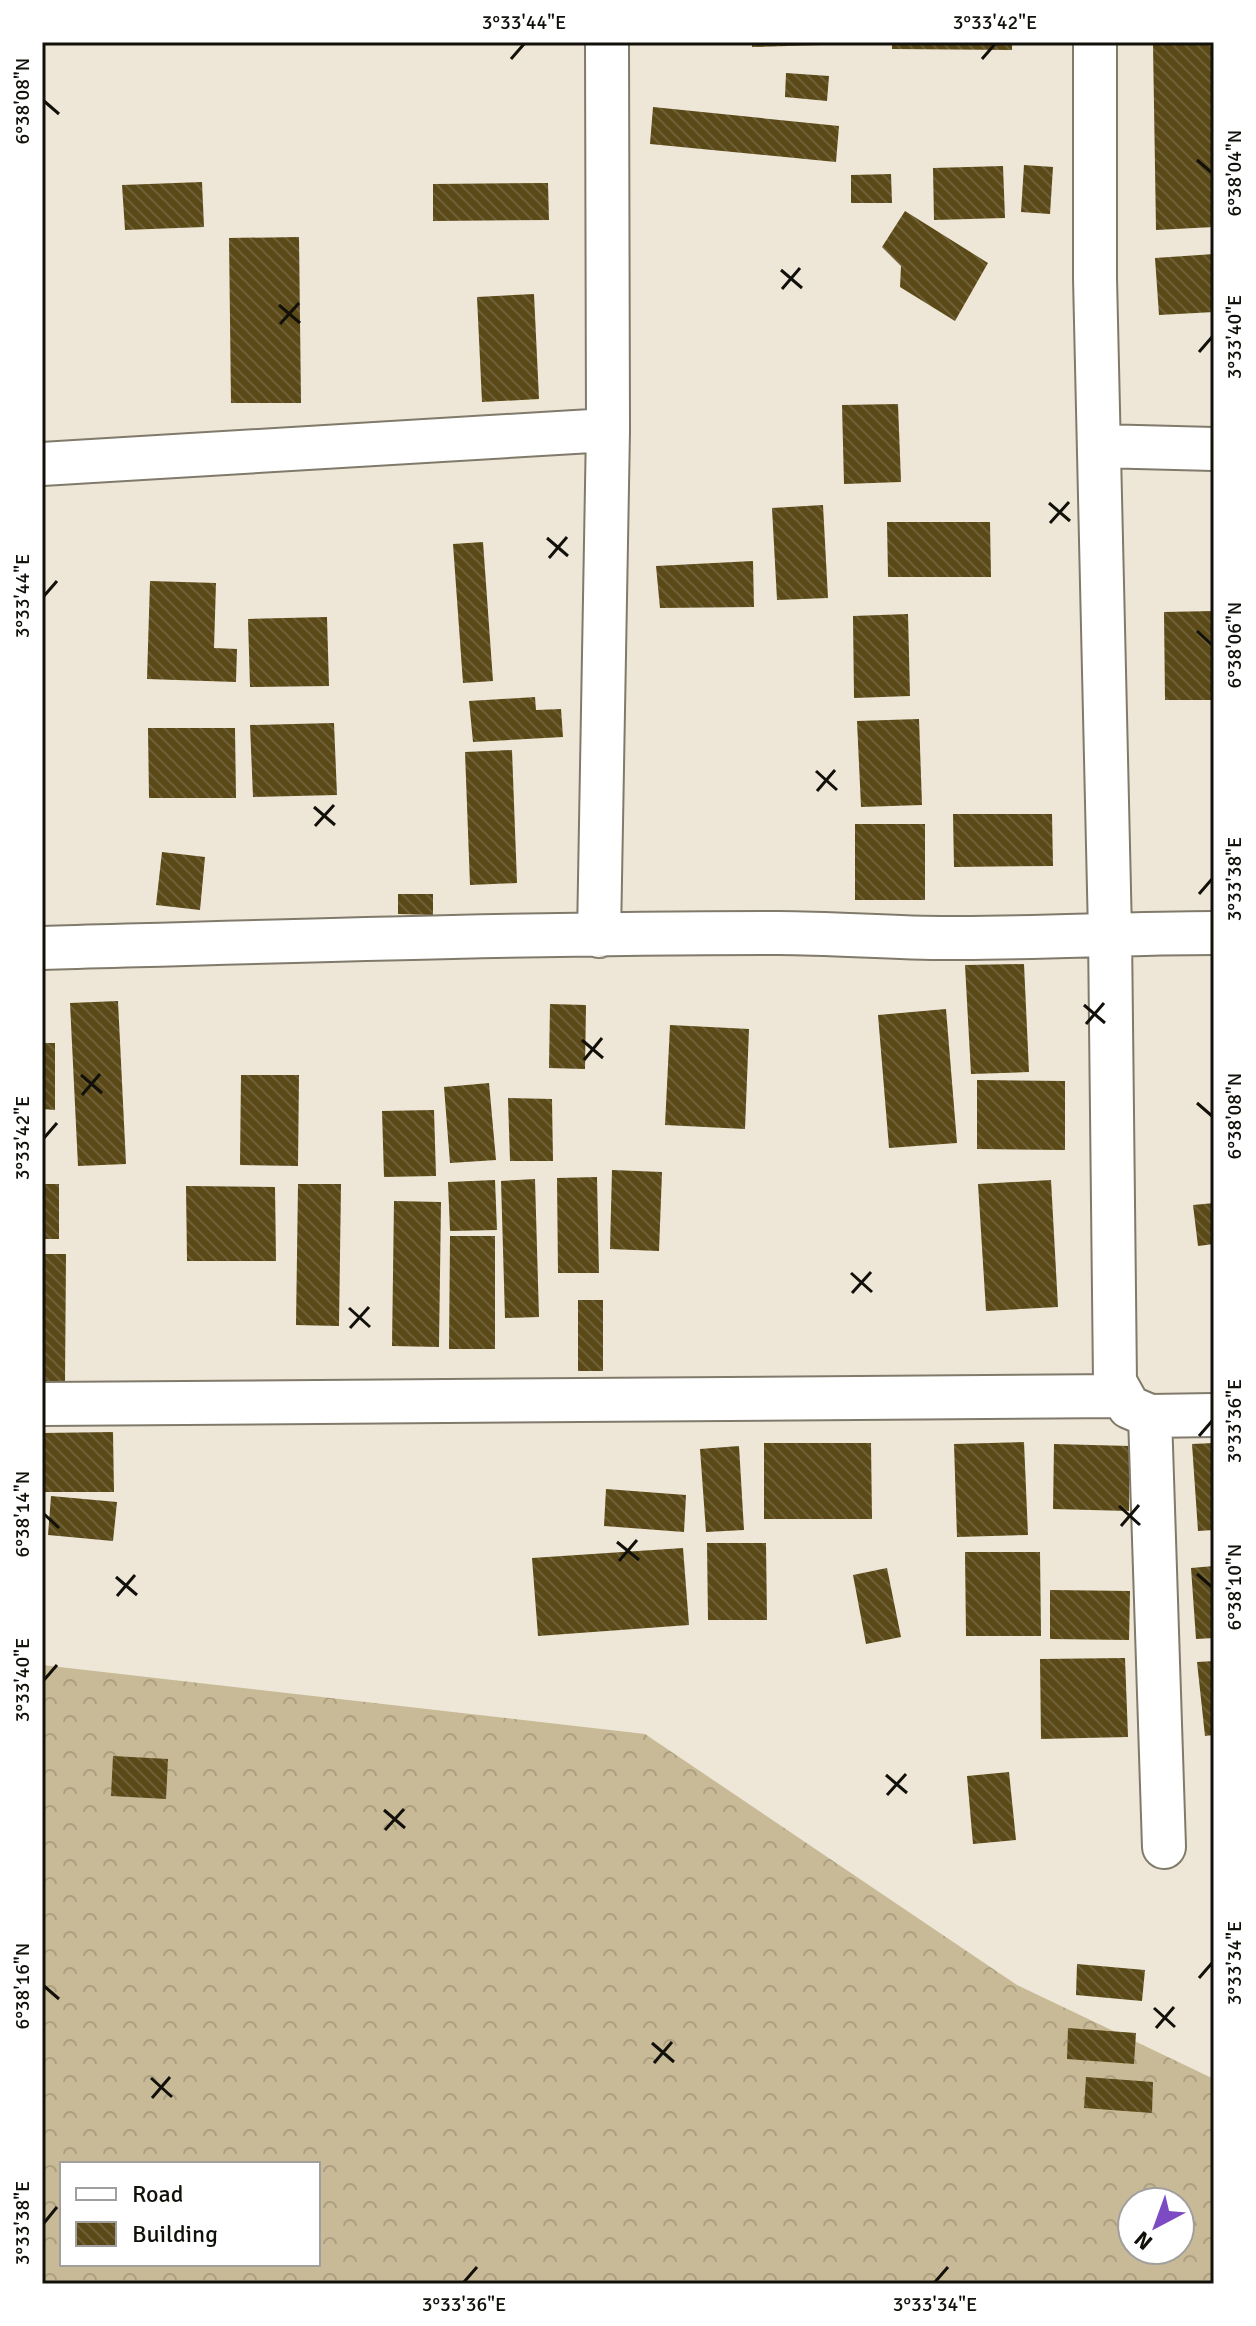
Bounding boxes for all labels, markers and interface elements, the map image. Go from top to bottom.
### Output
text: 3°33'44"E [482,10,566,35]
text: 3°33'42"E [953,10,1037,35]
text: 6°38'08"N [10,58,35,144]
text: 6°38'04"N [1222,130,1247,216]
text: 3°33'40"E [1222,295,1247,379]
text: 3°33'44"E [10,554,35,638]
text: 6°38'06"N [1222,602,1247,688]
text: 3°33'38"E [1222,837,1247,921]
text: 6°38'08"N [1222,1073,1247,1159]
text: 3°33'42"E [10,1096,35,1180]
text: 3°33'36"E [1222,1379,1247,1463]
text: 6°38'14"N [10,1471,35,1557]
text: 6°38'10"N [1222,1544,1247,1630]
text: 3°33'40"E [10,1638,35,1722]
text: 3°33'34"E [1222,1921,1247,2005]
text: 6°38'16"N [10,1943,35,2029]
legend [60,2162,320,2266]
text: Road [132,2179,183,2209]
text: 3°33'38"E [10,2181,35,2265]
north arrow [1116,2186,1196,2266]
text: Building [132,2219,218,2249]
text: N [1129,2226,1158,2256]
text: 3°33'36"E [422,2292,506,2317]
text: 3°33'34"E [893,2292,977,2317]

